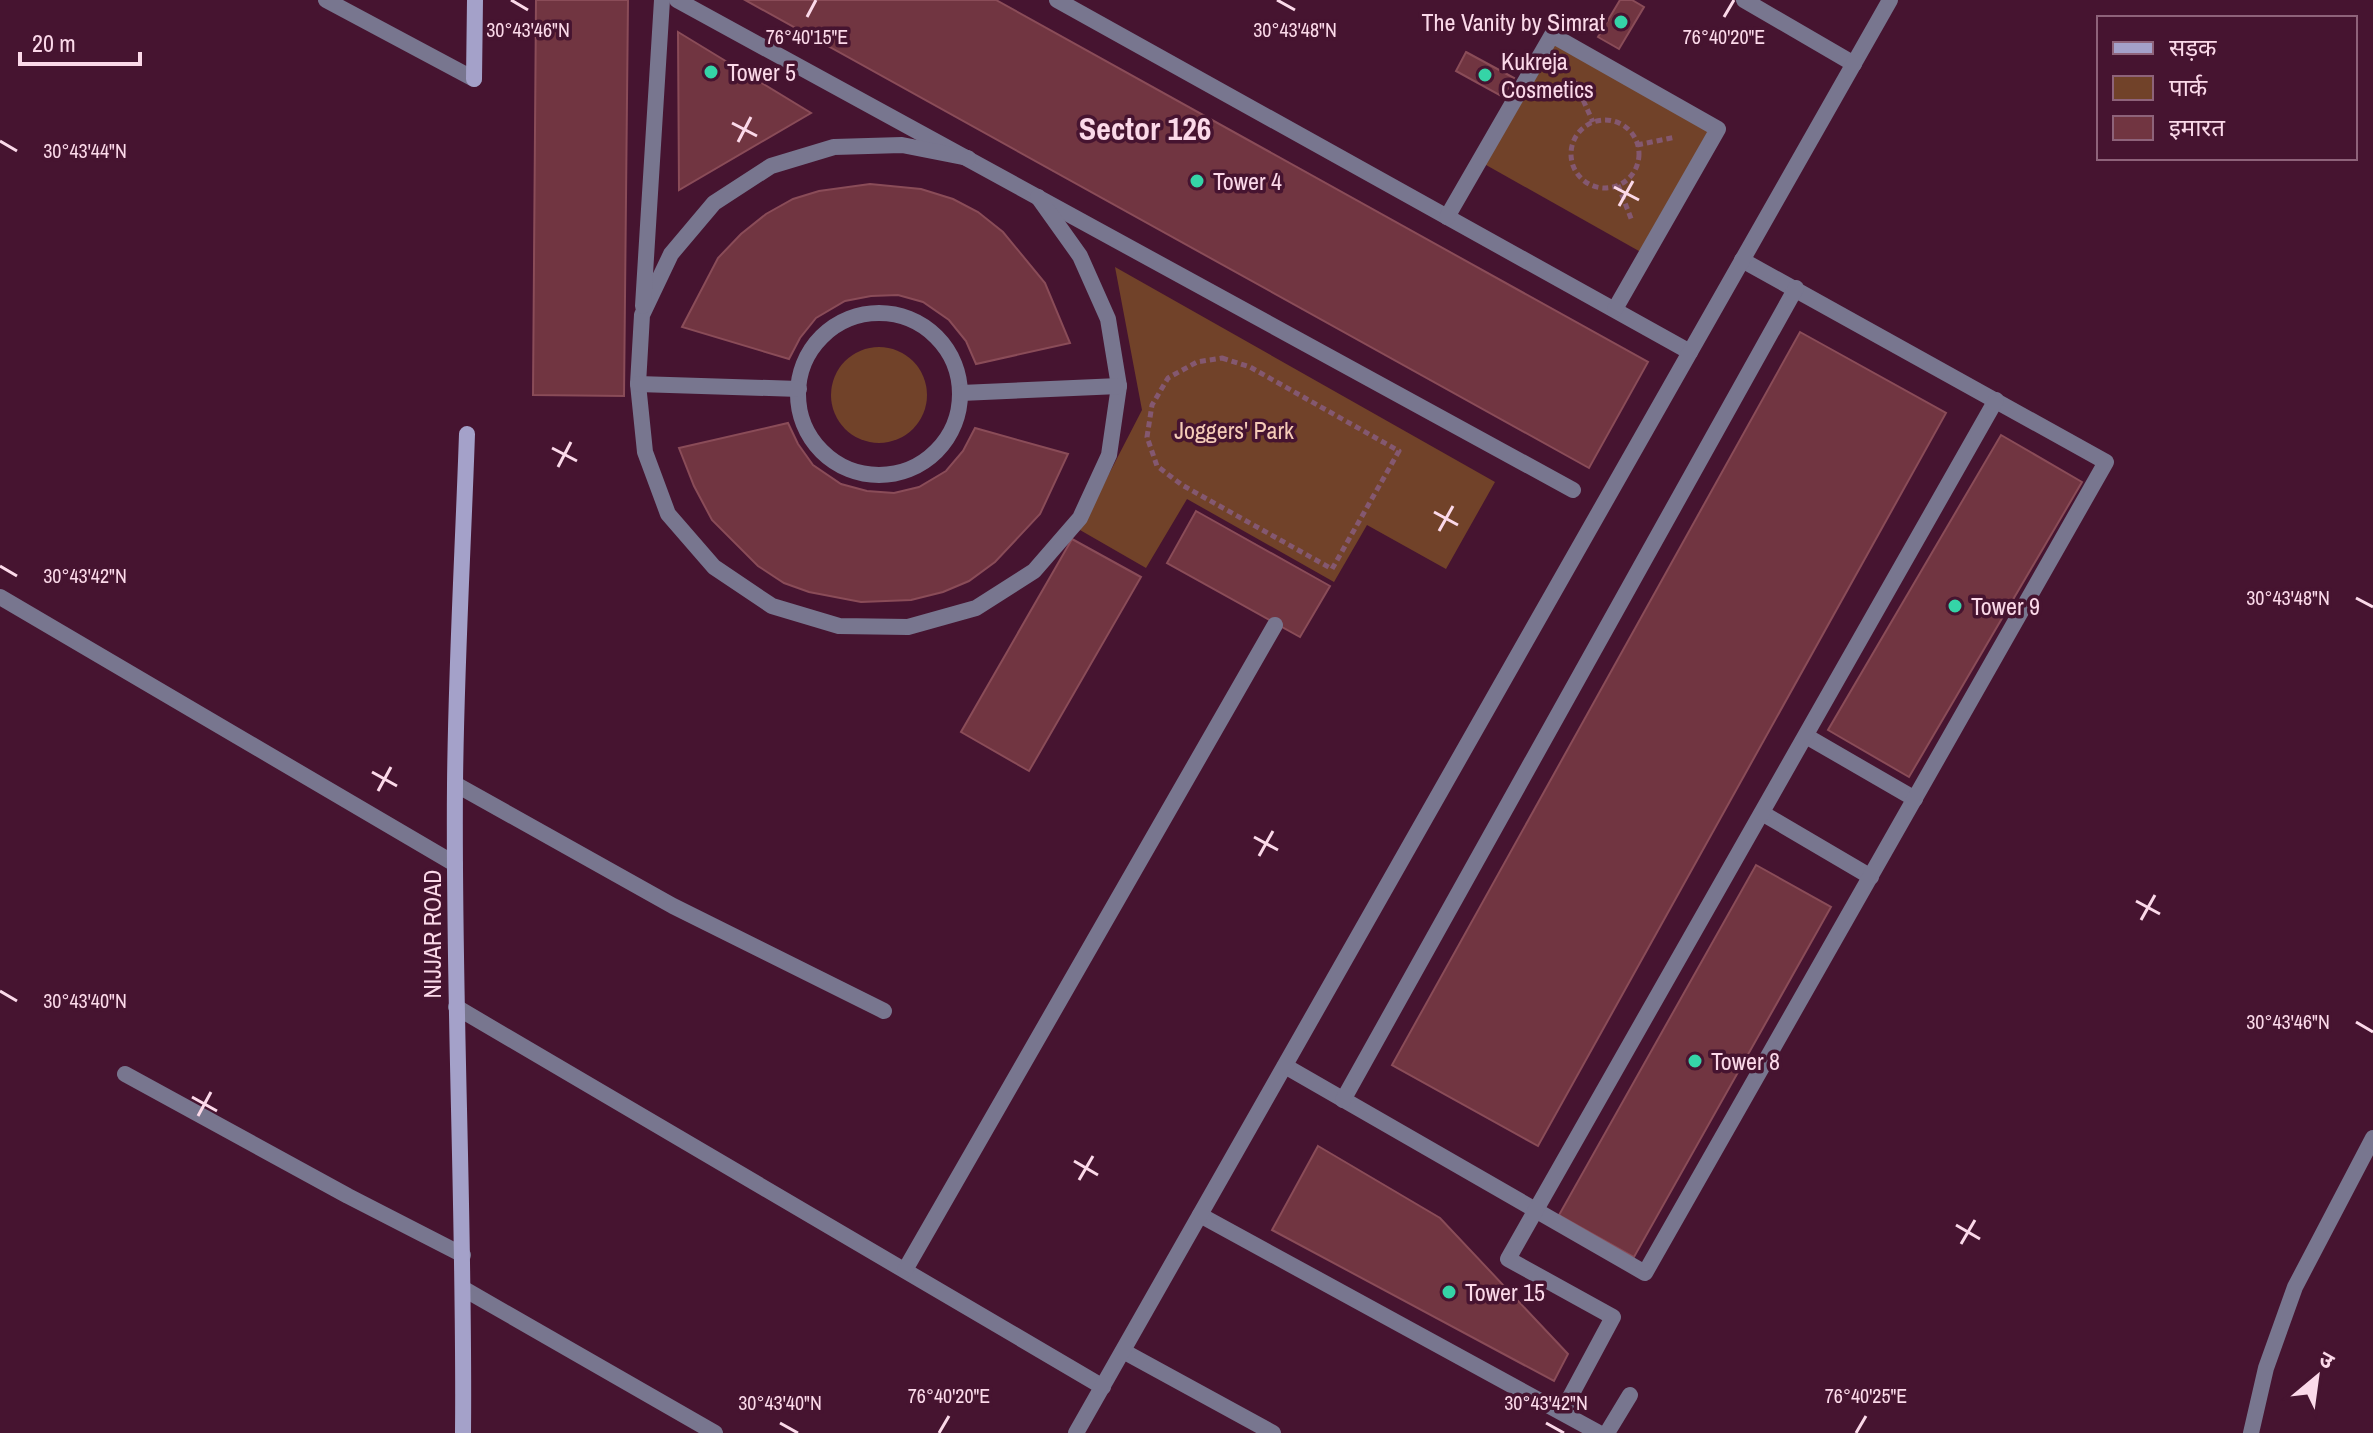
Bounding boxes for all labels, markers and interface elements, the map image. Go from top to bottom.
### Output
place label: The Vanity by Simrat [1422,6,1606,38]
marker: The Vanity by Simrat [1612,13,1630,31]
scale bar [20,16,140,66]
text: 30°43'46"N [486,16,570,43]
text: 30°43'48"N [1253,16,1337,43]
legend [2097,16,2357,160]
text: 76°40'15"E [766,23,848,50]
text: 76°40'20"E [1683,23,1765,50]
text: 20 m [32,27,76,59]
text: सड़क [2169,31,2217,63]
place label: Kukreja Cosmetics [1501,45,1594,105]
place label: Tower 5 [727,56,796,88]
marker: Tower 5 [702,63,720,81]
marker: Kukreja Cosmetics [1476,66,1494,84]
text: पार्क [2169,71,2208,103]
district label: Sector 126 [1079,107,1211,150]
text: इमारत [2169,111,2226,143]
text: 30°43'44"N [43,137,127,164]
place label: Tower 4 [1213,165,1282,197]
marker: Tower 4 [1188,172,1206,190]
park label: Joggers' Park [1174,414,1294,446]
text: 30°43'42"N [43,562,127,589]
text: 30°43'48"N [2246,584,2330,611]
place label: Tower 9 [1971,590,2040,622]
marker: Tower 9 [1946,597,1964,615]
street label: NIJJAR ROAD [416,869,448,999]
text: 30°43'40"N [43,987,127,1014]
text: 30°43'46"N [2246,1008,2330,1035]
place label: Tower 8 [1711,1045,1780,1077]
marker: Tower 8 [1686,1052,1704,1070]
place label: Tower 15 [1465,1276,1545,1308]
marker: Tower 15 [1440,1283,1458,1301]
north arrow [2277,1337,2357,1417]
text: उ [2314,1343,2341,1376]
text: 76°40'20"E [908,1382,990,1409]
text: 76°40'25"E [1825,1382,1907,1409]
text: 30°43'40"N [738,1389,822,1416]
text: 30°43'42"N [1504,1389,1588,1416]

